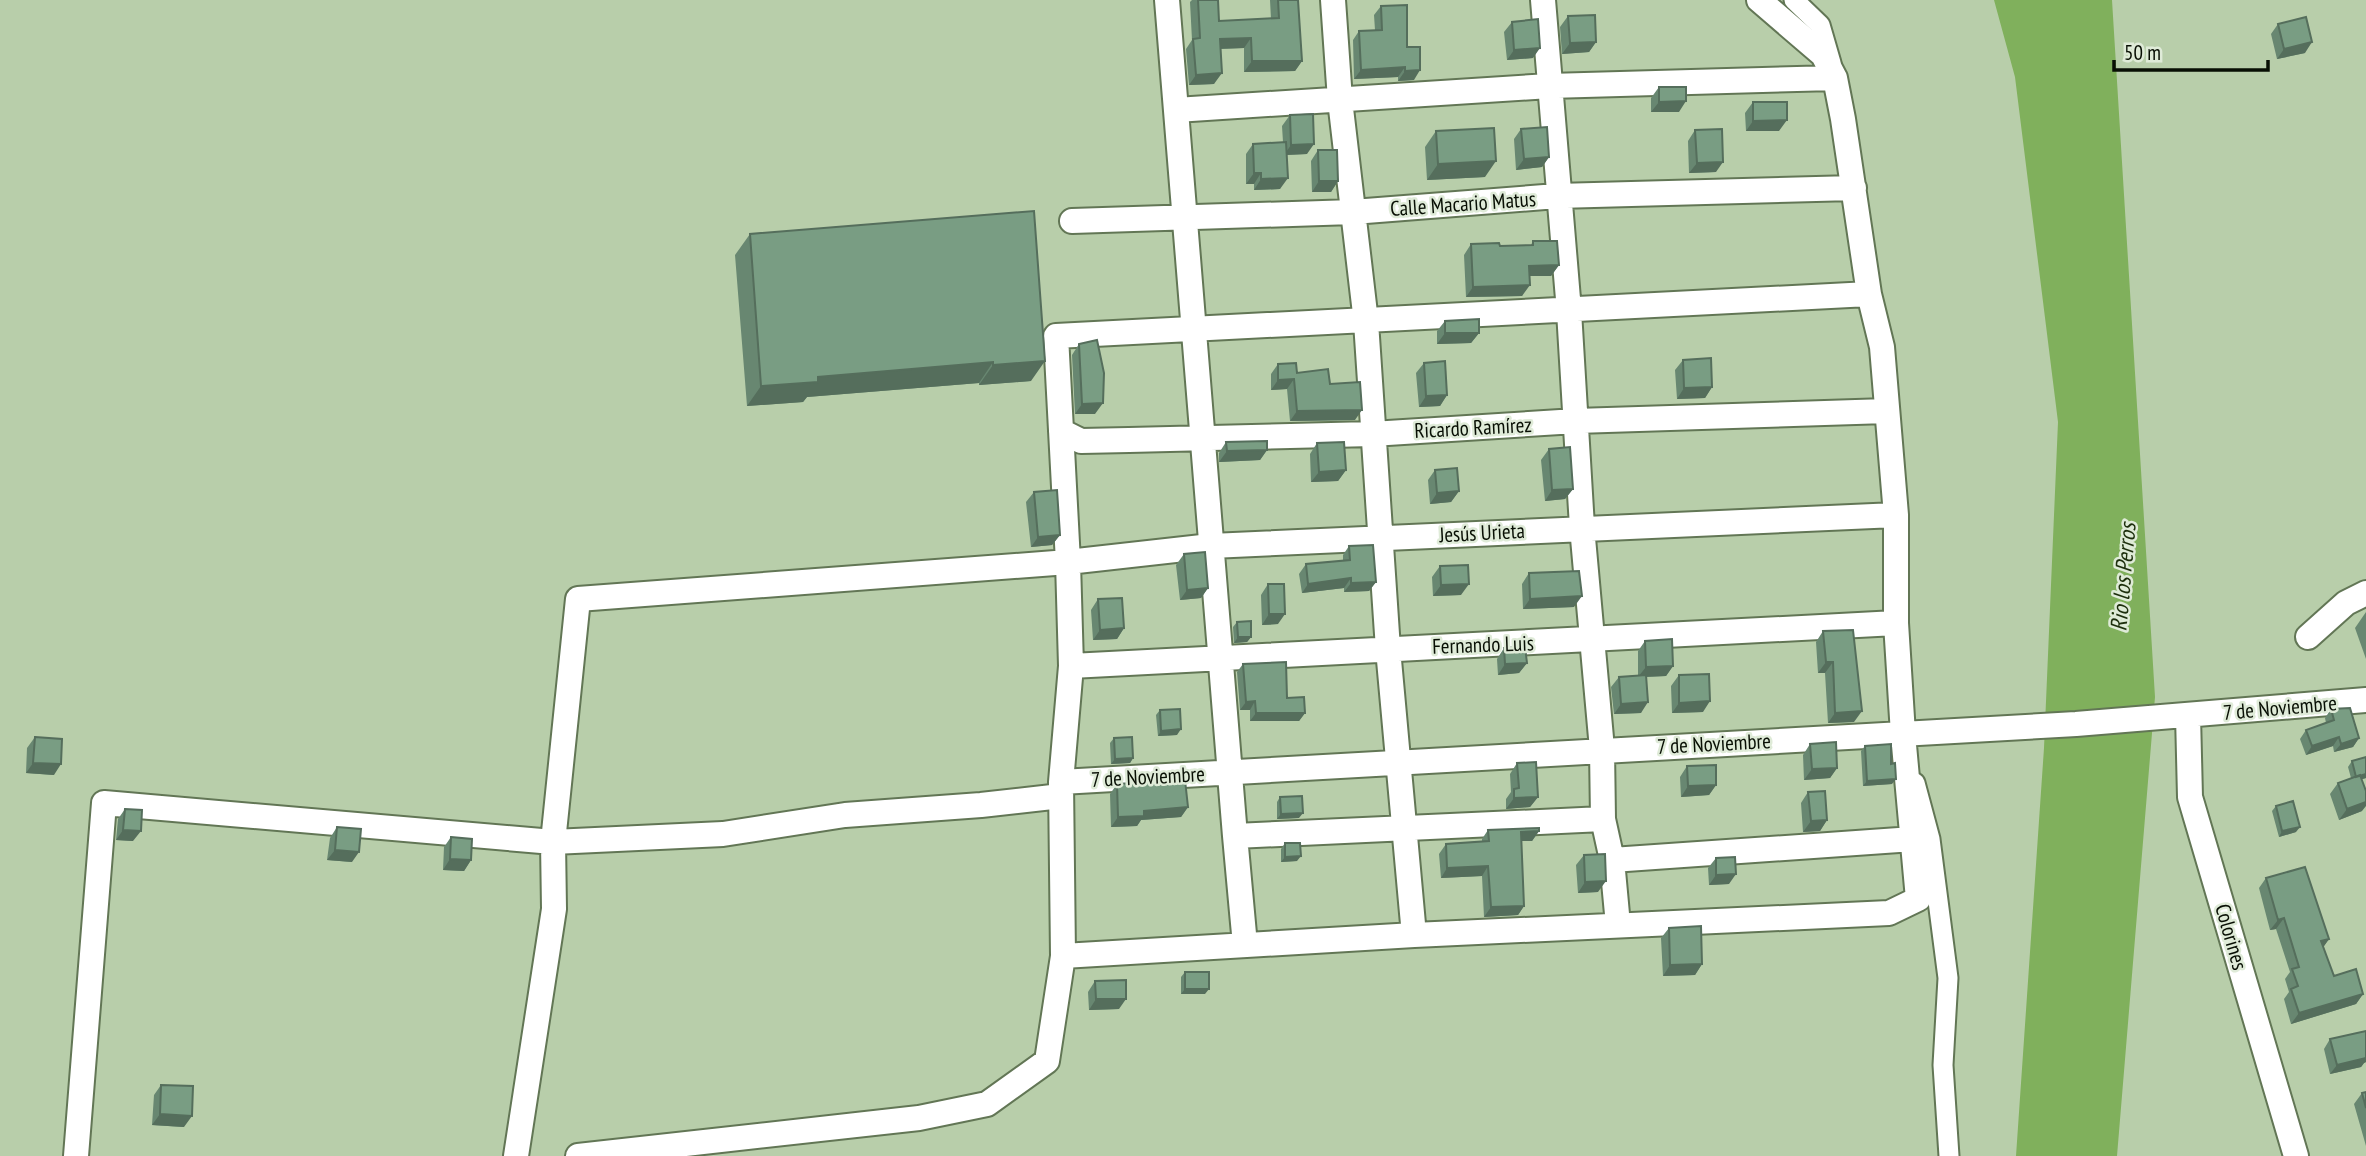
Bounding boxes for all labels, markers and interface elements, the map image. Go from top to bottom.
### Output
scale bar [2114,28,2268,72]
text: 50 m [2124,39,2161,66]
street label: Calle Macario Matus [1389,185,1537,222]
street label: Ricardo Ramírez [1414,411,1532,444]
street label: Jesús Urieta [1438,517,1525,548]
water label: Rio los Perros [2103,520,2142,632]
street label: Fernando Luis [1432,629,1534,660]
street label: 7 de Noviembre [2222,689,2338,726]
street label: 7 de Noviembre [1656,727,1772,760]
street label: 7 de Noviembre [1090,760,1206,793]
street label: Colorines [2209,901,2254,973]

